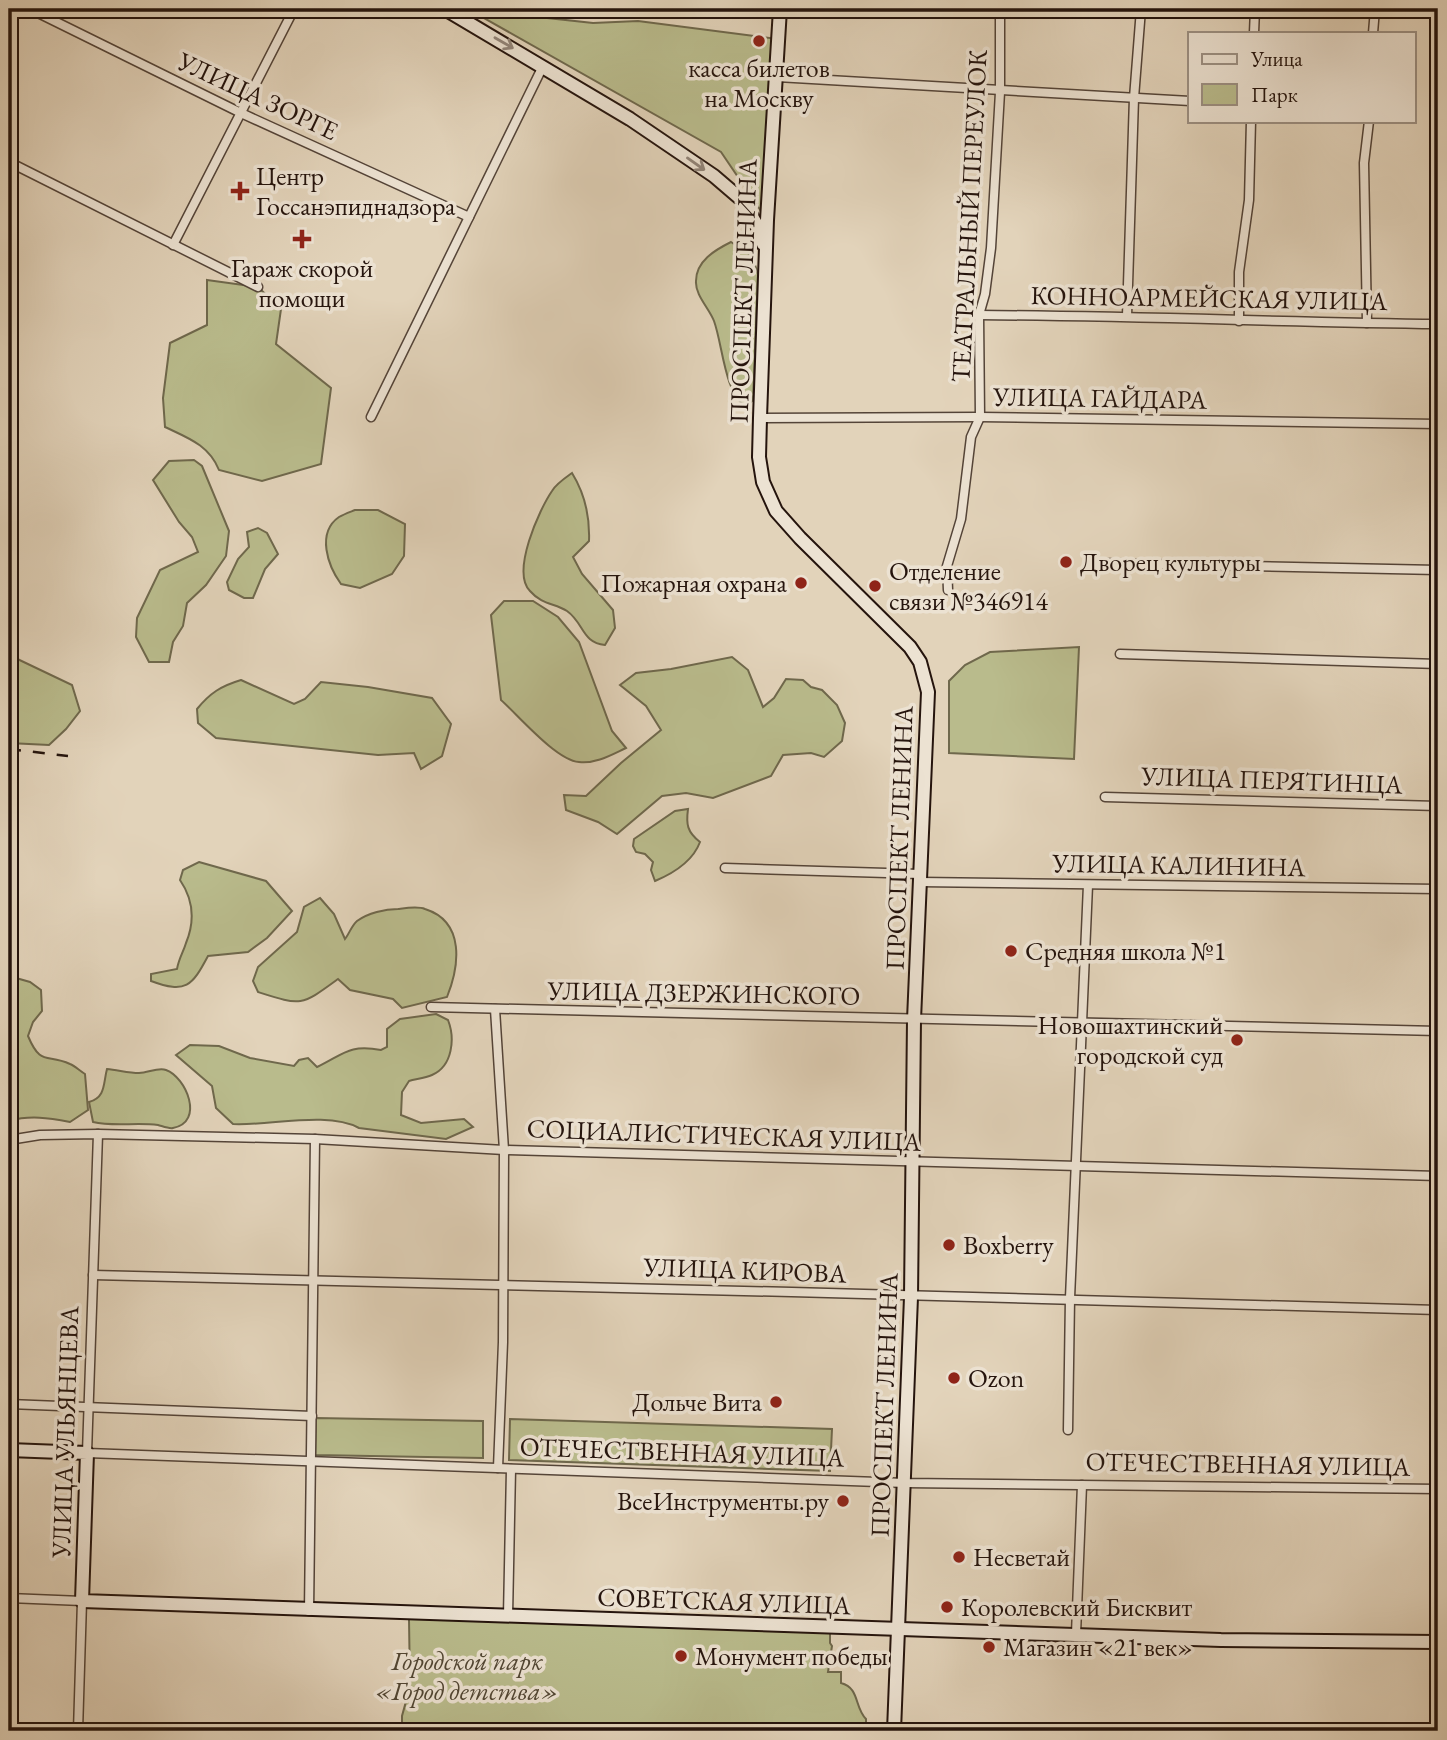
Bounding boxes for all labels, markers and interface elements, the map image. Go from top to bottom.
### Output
legend [1188,32,1416,122]
marker: касса билетов на Москву [751,33,767,49]
one-way arrow [493,37,513,51]
street label: УЛИЦА ЗОРГЕ [171,44,344,148]
text: Улица [1250,45,1303,72]
street label: ТЕАТРАЛЬНЫЙ ПЕРЕУЛОК [943,48,995,383]
place label: касса билетов на Москву [688,51,830,115]
text: Парк [1251,81,1298,108]
one-way arrow [686,157,705,171]
street label: ПРОСПЕКТ ЛЕНИНА [721,157,765,424]
place label: Центр Госсанэпиднадзора [256,159,456,223]
marker: Центр Госсанэпиднадзора [230,181,250,201]
marker: Гараж скорой помощи [292,229,312,249]
place label: Гараж скорой помощи [231,251,373,315]
street label: КОННОАРМЕЙСКАЯ УЛИЦА [1030,278,1389,318]
street label: УЛИЦА ГАЙДАРА [992,379,1208,417]
place label: Дворец культуры [1080,545,1261,579]
place label: Отделение связи №346914 [889,554,1049,618]
marker: Дворец культуры [1058,554,1074,570]
place label: Пожарная охрана [600,566,788,600]
marker: Пожарная охрана [793,575,809,591]
marker: Отделение связи №346914 [867,578,883,594]
street label: ПРОСПЕКТ ЛЕНИНА [877,704,921,971]
street label: УЛИЦА ПЕРЯТИНЦА [1140,758,1404,802]
street label: УЛИЦА КАЛИНИНА [1051,846,1307,884]
place label: Средняя школа №1 [1025,934,1226,968]
marker: Средняя школа №1 [1003,943,1019,959]
street label: УЛИЦА ДЗЕРЖИНСКОГО [546,973,861,1013]
place label: Новошахтинский городской суд [1038,1008,1223,1072]
marker: Новошахтинский городской суд [1229,1032,1245,1048]
street label: СОЦИАЛИСТИЧЕСКАЯ УЛИЦА [526,1111,923,1159]
place label: Boxberry [963,1228,1054,1262]
marker: Boxberry [941,1237,957,1253]
street label: УЛИЦА КИРОВА [642,1249,848,1291]
street label: ПРОСПЕКТ ЛЕНИНА [862,1271,906,1538]
street label: УЛИЦА УЛЬЯНЦЕВА [44,1304,86,1560]
place label: Ozon [968,1361,1025,1395]
marker: Ozon [946,1370,962,1386]
place label: Дольче Вита [632,1385,763,1419]
marker: Дольче Вита [768,1394,784,1410]
street label: ОТЕЧЕСТВЕННАЯ УЛИЦА [519,1429,846,1475]
street label: ОТЕЧЕСТВЕННАЯ УЛИЦА [1085,1444,1412,1484]
place label: ВсеИнструменты.ру [617,1484,830,1518]
marker: ВсеИнструменты.ру [835,1493,851,1509]
place label: Несветай [973,1540,1070,1574]
marker: Несветай [951,1549,967,1565]
street label: СОВЕТСКАЯ УЛИЦА [597,1580,852,1622]
place label: Королевский Бисквит [961,1590,1193,1624]
marker: Королевский Бисквит [939,1599,955,1615]
place label: Магазин «21 век» [1003,1630,1193,1664]
place label: Монумент победы [695,1639,888,1673]
marker: Магазин «21 век» [981,1639,997,1655]
park label: Городской парк «Город детства» [375,1644,559,1708]
marker: Монумент победы [673,1648,689,1664]

